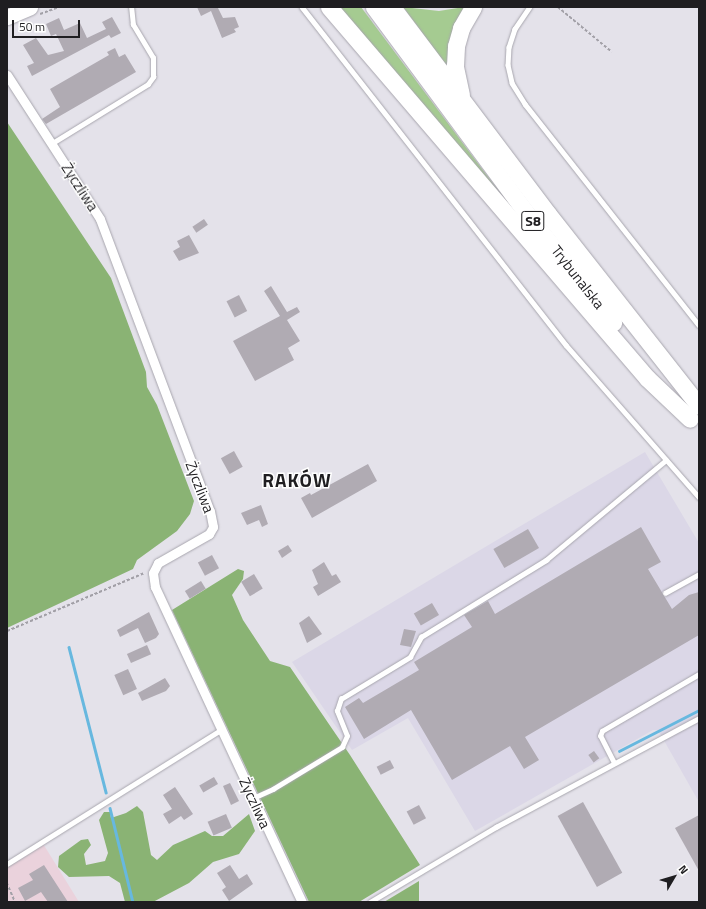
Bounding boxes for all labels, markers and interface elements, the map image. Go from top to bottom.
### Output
scale bar [14,12,82,38]
text: 50 m [19,17,45,36]
street label: Życzliwa [58,159,102,215]
road number: S8 [521,209,545,233]
street label: Trybunalska [548,242,608,312]
street label: Życzliwa [182,459,218,515]
district label: RAKÓW [262,469,332,491]
street label: Życzliwa [235,775,275,831]
north arrow [654,857,694,897]
text: N [675,862,692,878]

